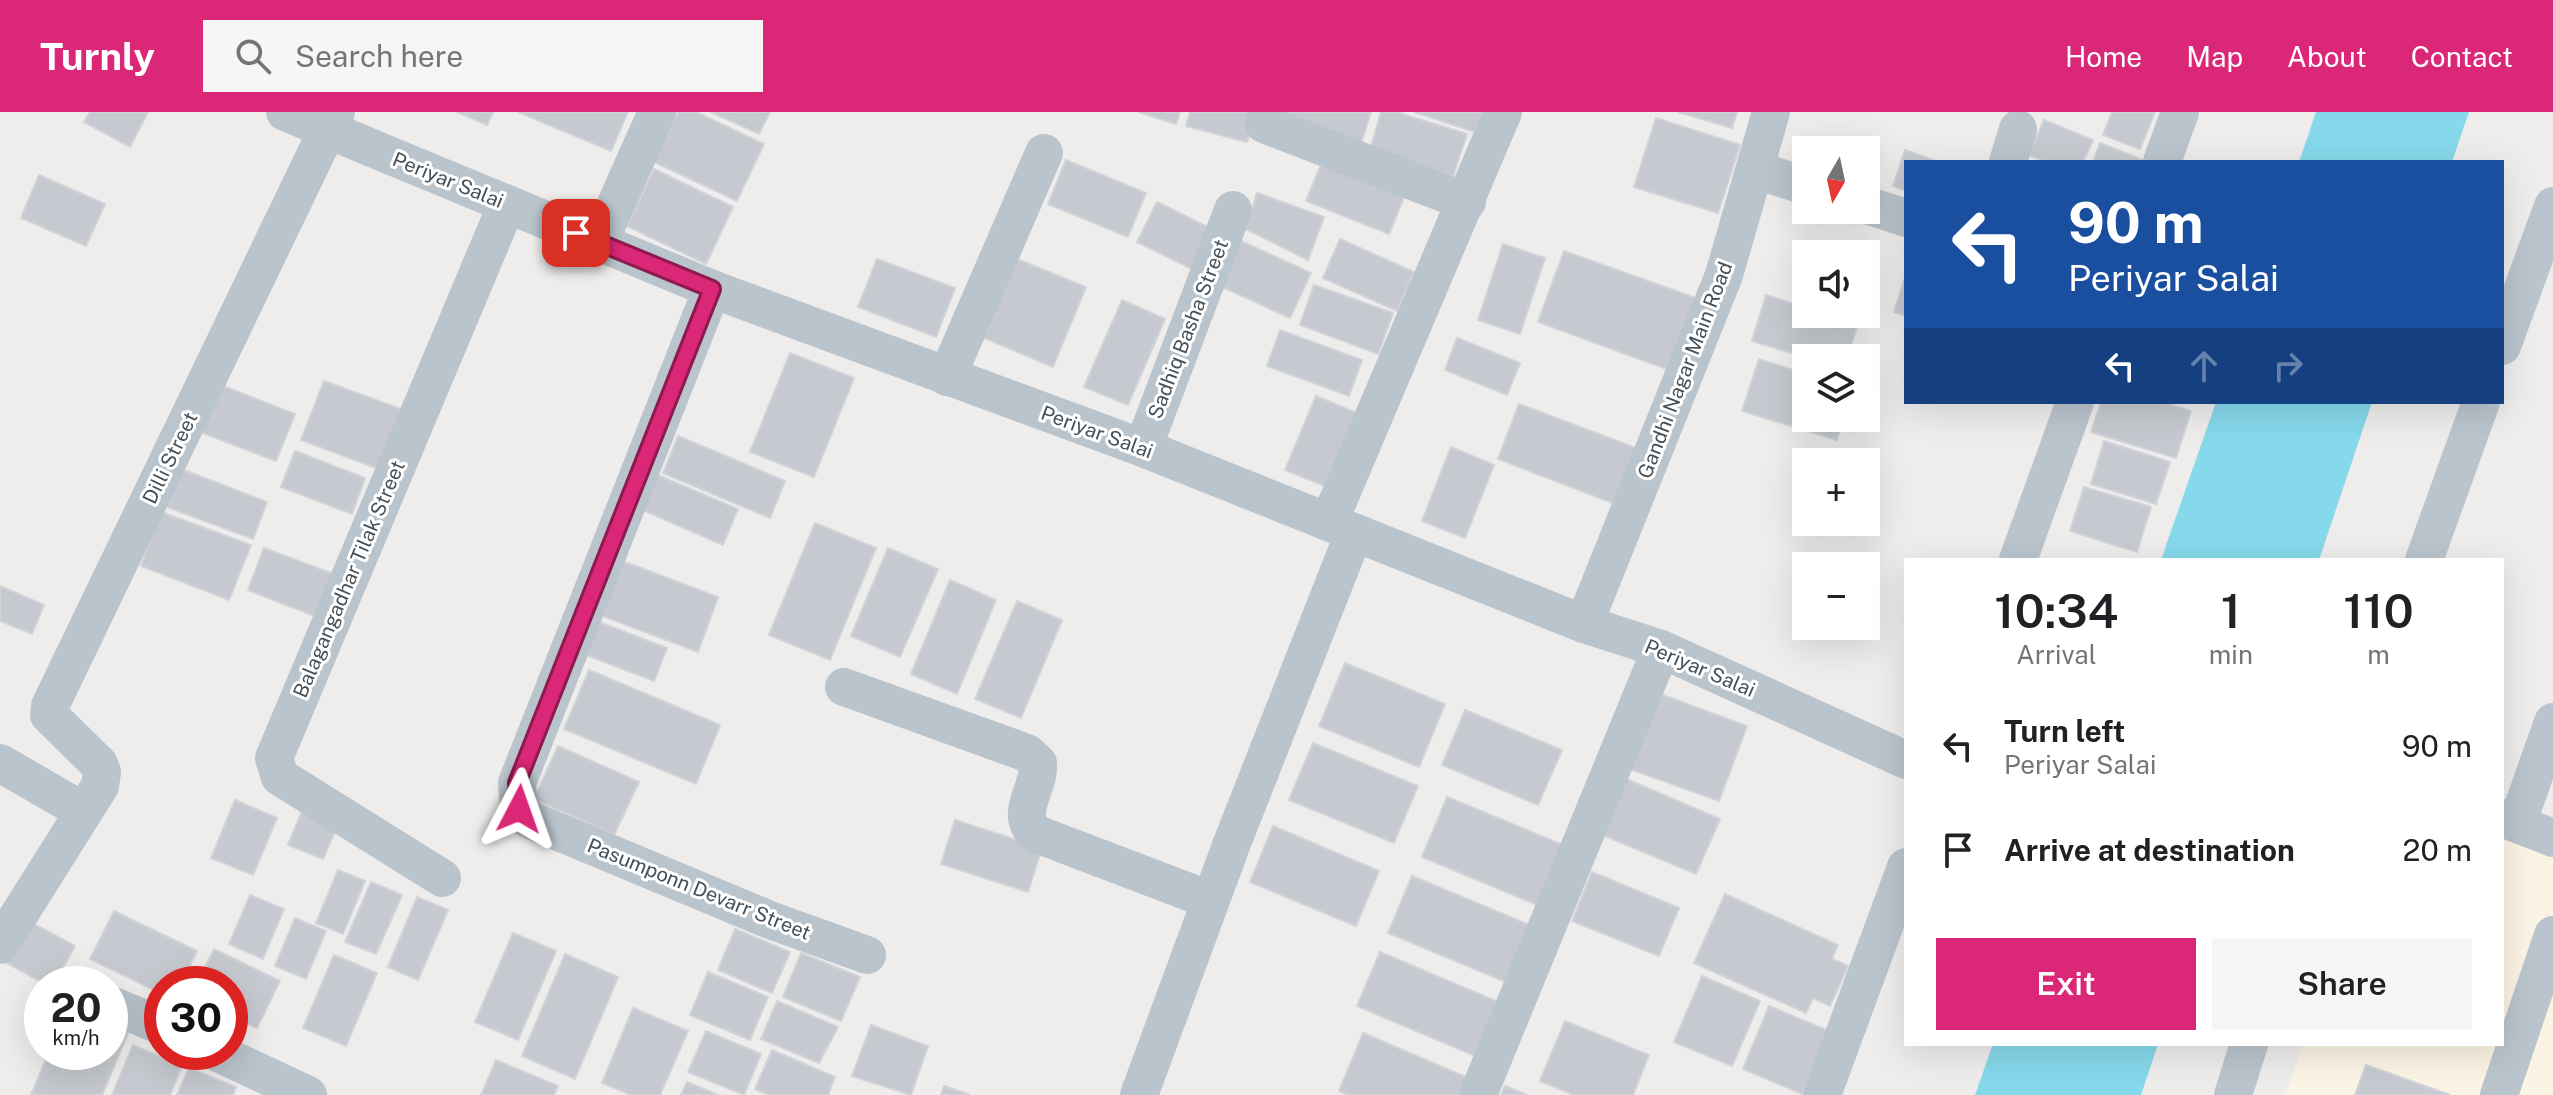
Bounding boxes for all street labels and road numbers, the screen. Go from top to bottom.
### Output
street label: Periyar Salai [389,147,507,213]
street label: Sadhiq Basha Street [1143,236,1233,422]
street label: Gandhi Nagar Main Road [1633,258,1737,482]
street label: Periyar Salai [1038,401,1156,463]
street label: Dilli Street [138,408,202,508]
street label: Balagangadhar Tilak Street [288,457,410,701]
street label: Periyar Salai [1641,634,1759,702]
street label: Pasumponn Devarr Street [584,833,814,945]

